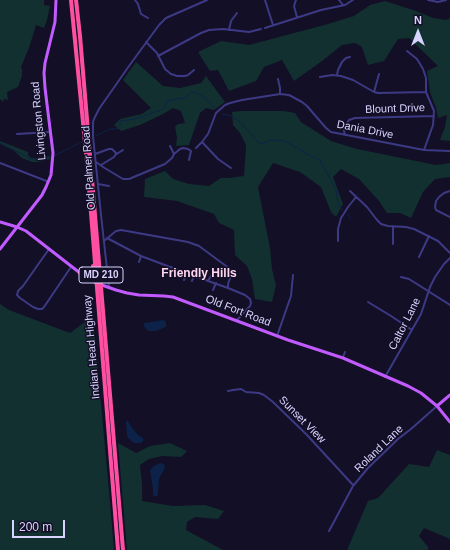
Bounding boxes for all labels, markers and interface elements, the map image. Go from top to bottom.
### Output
north arrow [398,12,438,52]
text: N [414,14,422,26]
street label: Livingston Road [29,81,49,161]
street label: Blount Drive [365,101,425,117]
street label: Dania Drive [336,118,394,142]
street label: Old Palmer Road [79,125,99,211]
road number: MD 210 [79,267,123,283]
district label: Friendly Hills [161,267,237,281]
street label: Old Fort Road [203,292,273,330]
street label: Indian Head Highway [81,294,103,400]
street label: Caltor Lane [386,296,424,352]
street label: Sunset View [276,394,328,446]
street label: Roland Lane [352,423,406,475]
scale bar [14,512,67,538]
text: 200 m [19,520,52,534]

